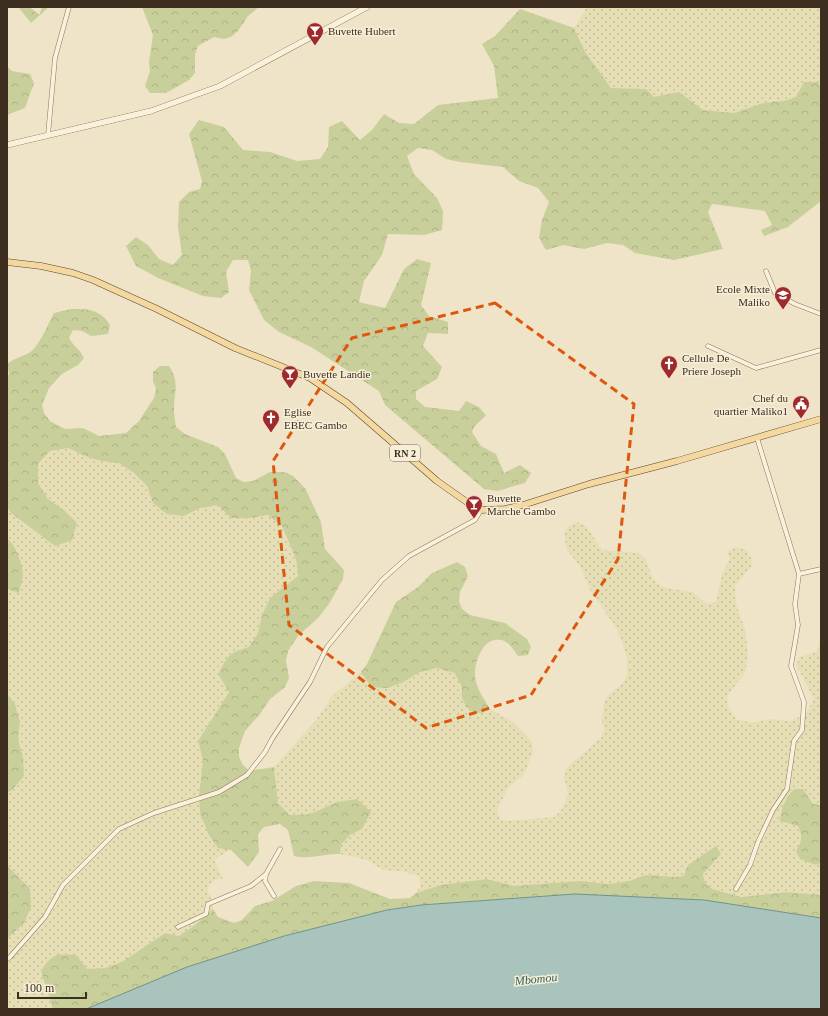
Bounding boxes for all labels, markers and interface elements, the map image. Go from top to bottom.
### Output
bar icon: Buvette Hubert [305,21,325,46]
place label: Buvette Hubert [328,25,396,37]
place label: Ecole Mixte Maliko [716,283,770,308]
school or university icon: Ecole Mixte Maliko [773,285,793,310]
place label: Cellule De Priere Joseph [682,352,741,377]
church icon: Cellule De Priere Joseph [659,354,679,379]
bar icon: Buvette Landie [280,364,300,389]
place label: Buvette Landie [303,368,371,380]
place label: Chef du quartier Maliko1 [714,392,788,417]
public building icon: Chef du quartier Maliko1 [791,394,811,419]
place label: Eglise EBEC Gambo [284,406,348,431]
church icon: Eglise EBEC Gambo [261,408,281,433]
road number: RN 2 [390,445,420,461]
place label: Buvette Marche Gambo [487,492,556,517]
bar icon: Buvette Marche Gambo [464,494,484,519]
water label: Mbomou [513,970,558,988]
scale bar [18,974,86,1000]
text: 100 m [24,981,55,995]

